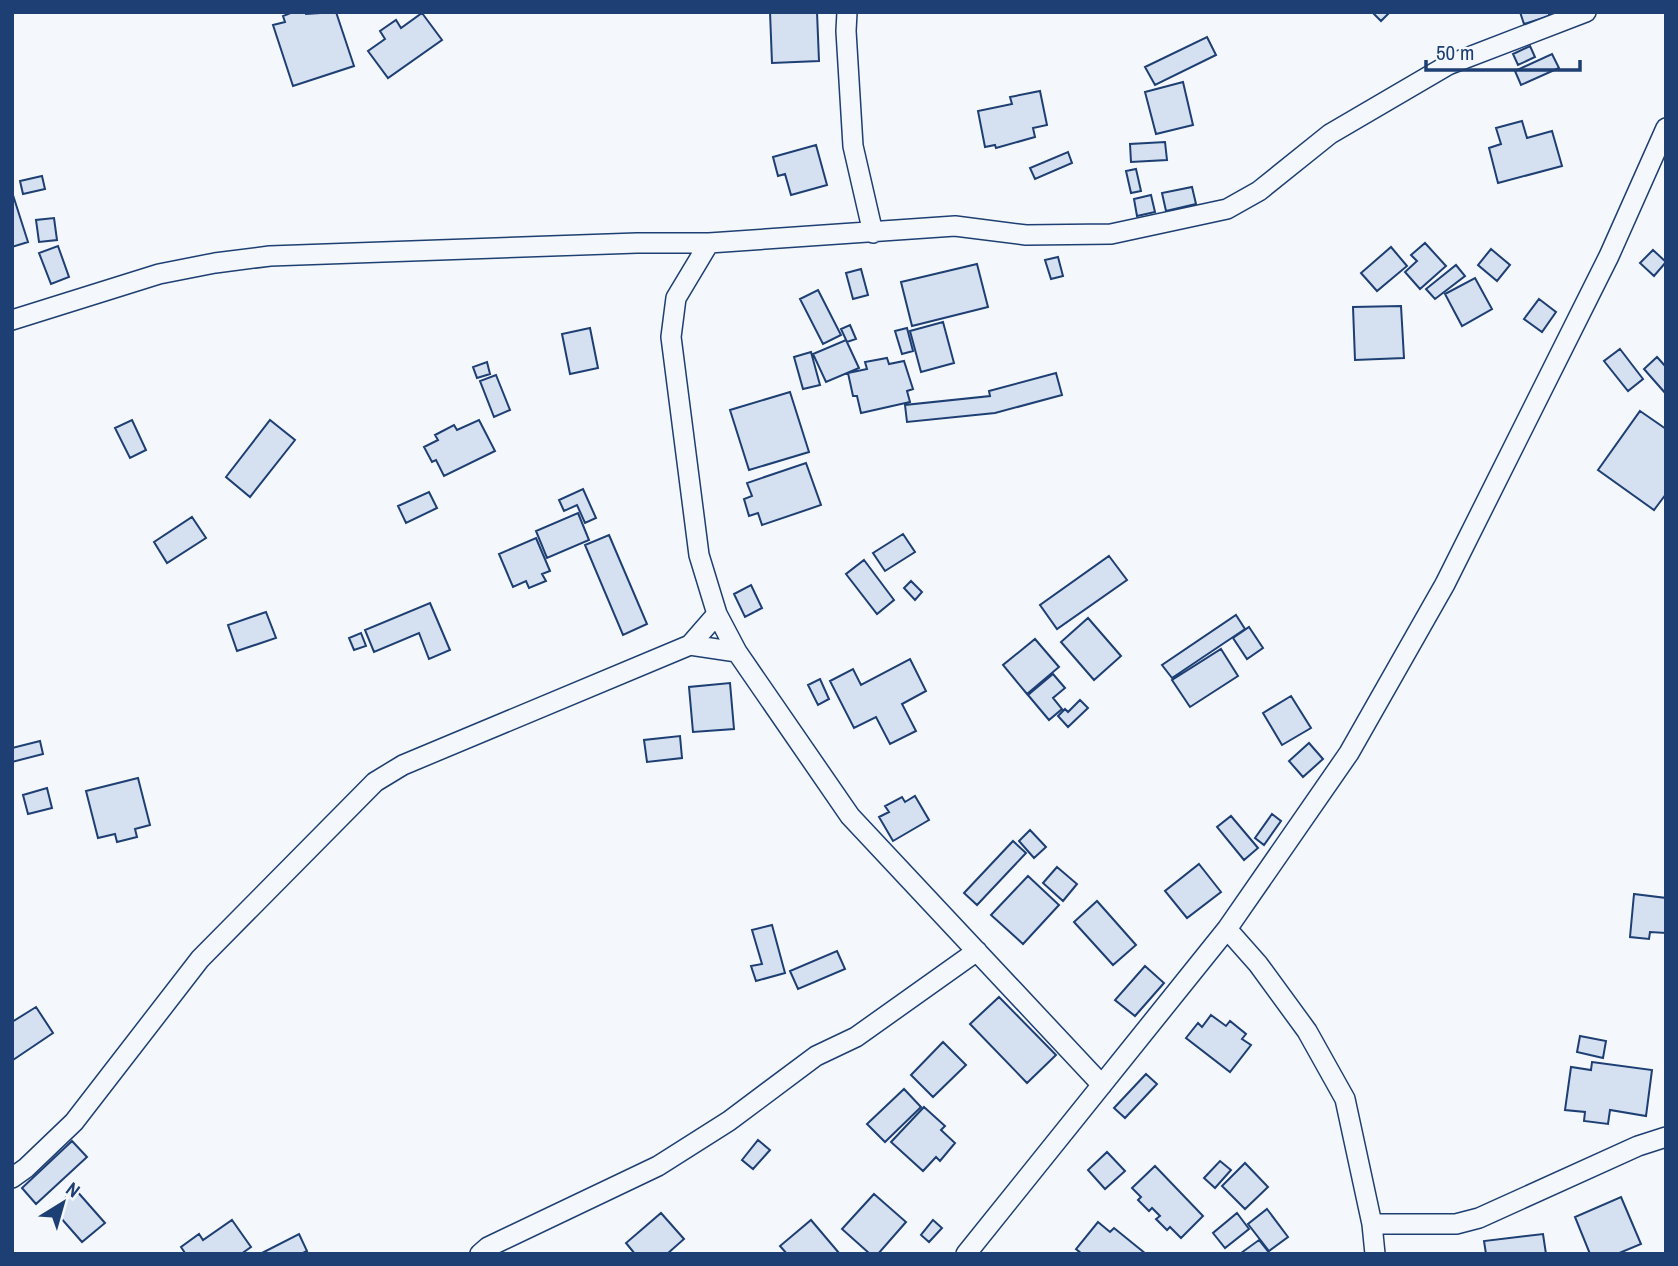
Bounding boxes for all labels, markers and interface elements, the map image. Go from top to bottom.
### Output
scale bar [1426,28,1580,72]
text: 50 m [1436,38,1474,67]
north arrow [28,1168,98,1238]
text: N [61,1176,86,1203]

